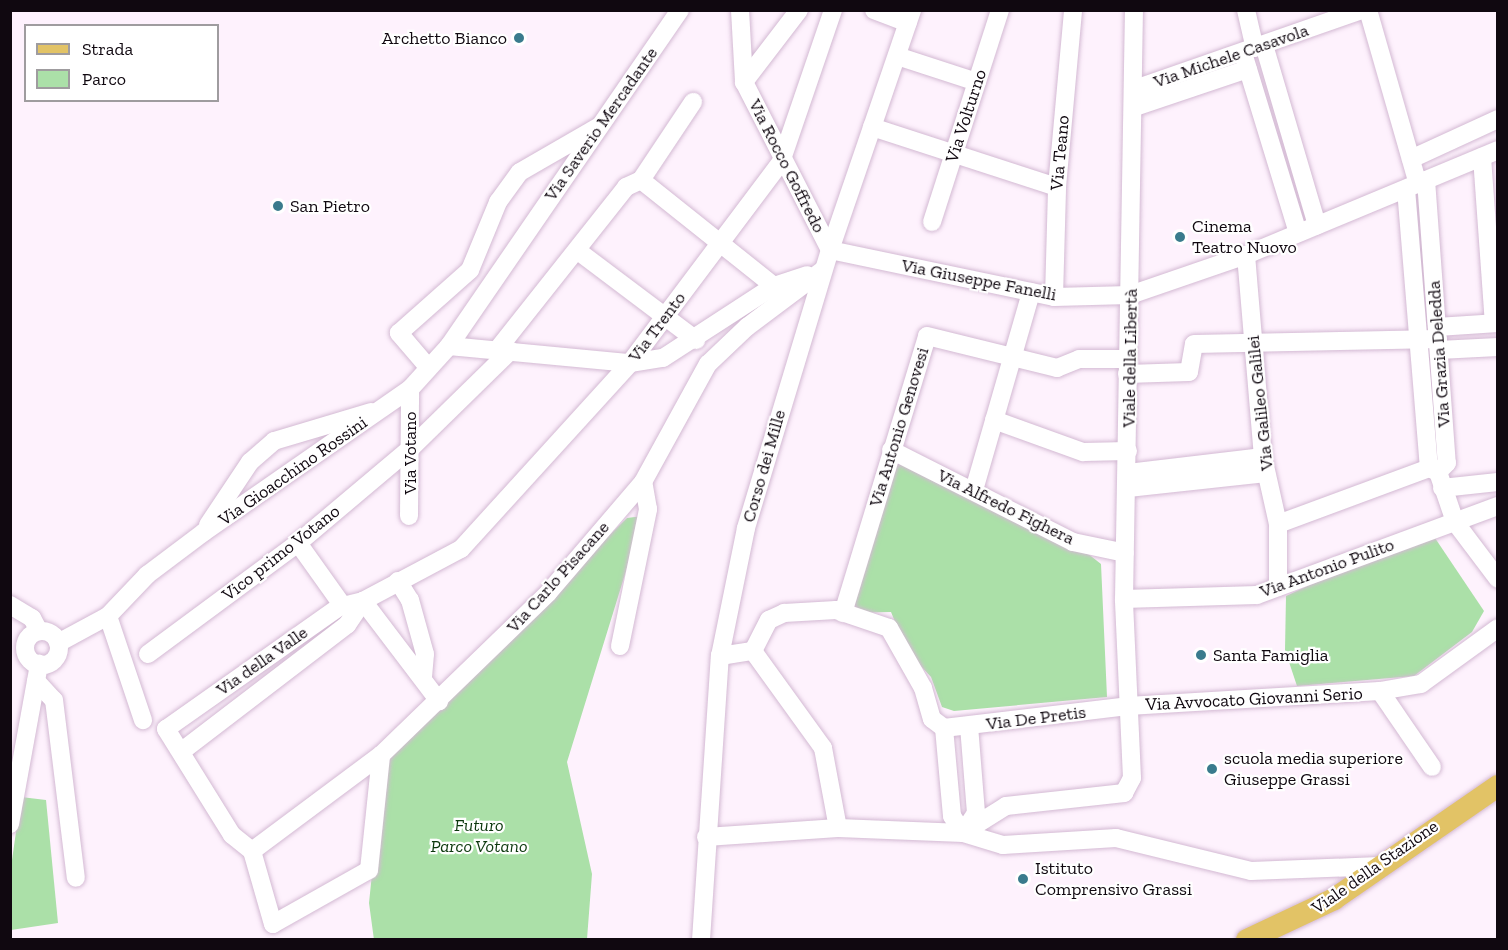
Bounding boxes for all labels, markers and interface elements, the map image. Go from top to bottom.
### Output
street label: Via Michele Casavola [1151,19,1311,93]
legend [24,24,219,102]
place label: Archetto Bianco [382,27,507,49]
marker: Archetto Bianco [512,31,526,45]
text: Strada [82,38,133,60]
street label: Via Saverio Mercadante [540,43,662,205]
street label: Via Volturno [941,66,991,166]
text: Parco [82,68,126,90]
street label: Via Rocco Goffredo [744,96,830,236]
street label: Via Teano [1046,114,1074,192]
place label: San Pietro [290,195,370,217]
marker: San Pietro [271,199,285,213]
place label: Cinema Teatro Nuovo [1192,216,1297,258]
marker: Cinema Teatro Nuovo [1173,230,1187,244]
street label: Via Giuseppe Fanelli [900,254,1058,306]
street label: Via Grazia Deledda [1423,280,1455,428]
street label: Via Trento [624,288,690,366]
street label: Viale della Libertà [1118,288,1142,428]
street label: Via Galileo Galilei [1242,334,1278,472]
street label: Via Antonio Genovesi [864,344,934,510]
street label: Corso dei Mille [738,407,790,525]
street label: Via Votano [399,411,421,495]
street label: Via Gioacchino Rossini [215,412,371,530]
street label: Via Alfredo Fighera [934,464,1078,550]
street label: Vico primo Votano [218,500,344,606]
street label: Via Carlo Pisacane [502,517,614,637]
street label: Via Antonio Pulito [1257,534,1397,602]
street label: Via della Valle [212,621,312,701]
place label: Santa Famiglia [1213,644,1329,666]
marker: Santa Famiglia [1194,648,1208,662]
street label: Via Avvocato Giovanni Serio [1145,683,1363,715]
street label: Via De Pretis [985,701,1087,735]
place label: scuola media superiore Giuseppe Grassi [1224,748,1403,790]
marker: scuola media superiore Giuseppe Grassi [1205,762,1219,776]
park label: Futuro Parco Votano [430,815,528,858]
street label: Viale della Stazione [1308,815,1442,919]
place label: Istituto Comprensivo Grassi [1035,858,1192,900]
marker: Istituto Comprensivo Grassi [1016,872,1030,886]

